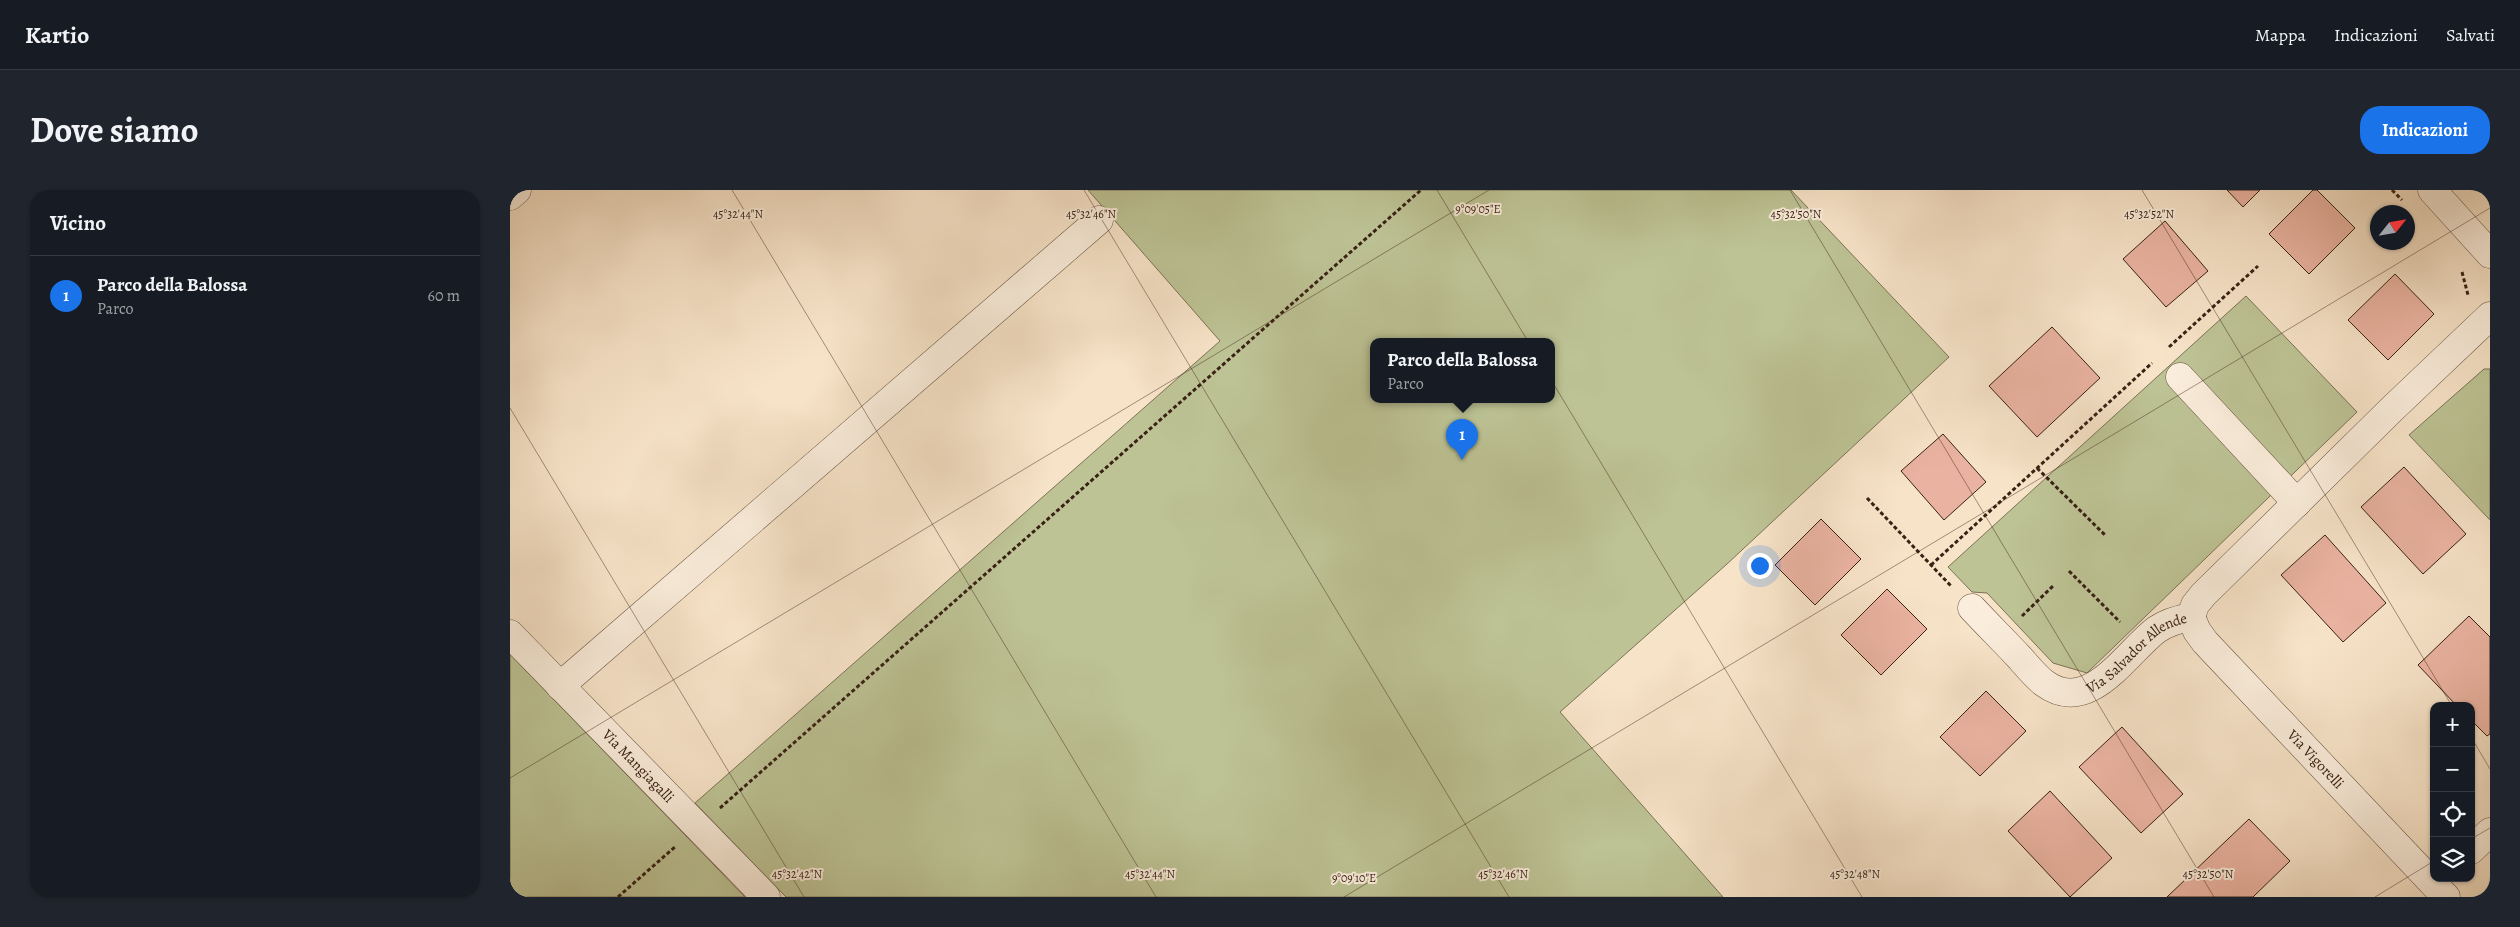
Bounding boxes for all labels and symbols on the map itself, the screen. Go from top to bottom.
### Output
text: 9°09'05"E [1455,201,1501,217]
north arrow [2370,205,2415,250]
text: 45°32'44"N [713,206,763,222]
text: 45°32'46"N [1066,206,1116,222]
text: 45°32'50"N [1771,206,1822,222]
text: 45°32'52"N [2124,206,2174,222]
pin: 1 [1446,419,1478,460]
your location [1747,553,1773,579]
street label: Via Salvador Allende [2082,608,2189,698]
street label: Via Mangiagalli [597,724,679,807]
street label: Via Vigorelli [2282,724,2349,793]
text: 45°32'42"N [772,866,823,882]
text: 45°32'44"N [1125,866,1175,882]
text: 45°32'46"N [1478,866,1528,882]
text: 45°32'48"N [1830,866,1881,882]
text: 45°32'50"N [2183,866,2234,882]
text: 9°09'10"E [1332,870,1376,886]

